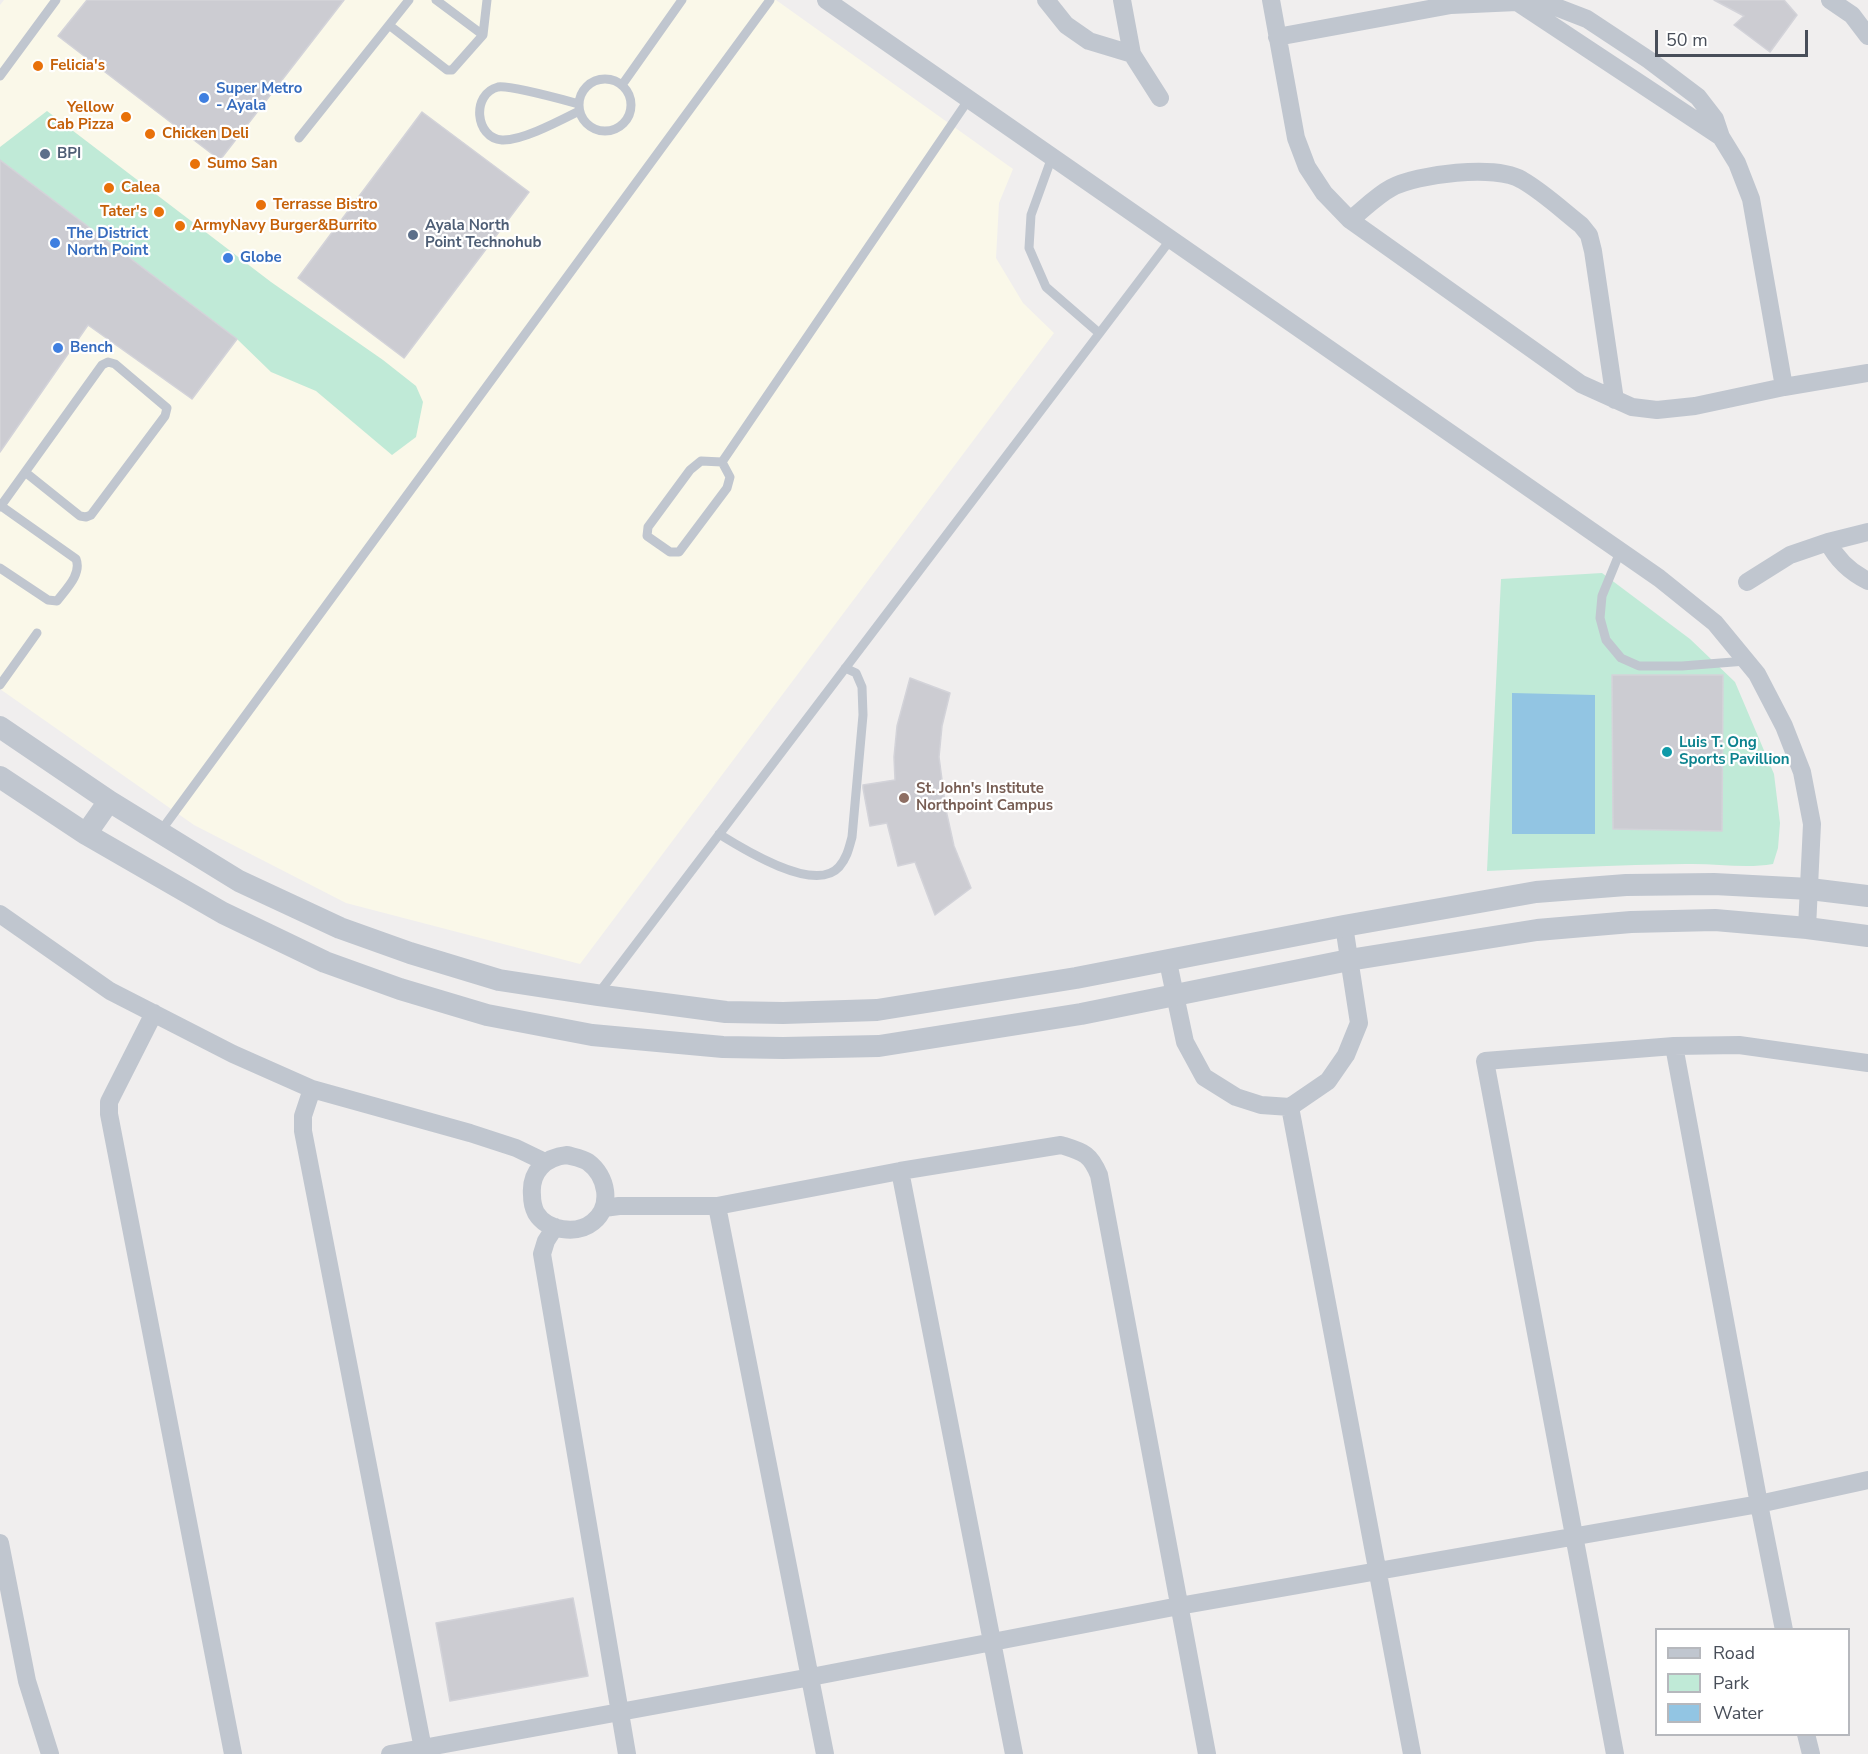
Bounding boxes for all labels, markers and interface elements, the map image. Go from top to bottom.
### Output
scale bar [1658,18,1811,56]
text: 50 m [1666,28,1708,52]
place label: Felicia's [50,57,105,75]
marker: Felicia's [31,59,45,73]
place label: Super Metro - Ayala [216,80,302,115]
marker: Super Metro - Ayala [197,91,211,105]
place label: Yellow Cab Pizza [47,99,114,134]
marker: Yellow Cab Pizza [119,110,133,124]
place label: Chicken Deli [162,125,249,143]
marker: Chicken Deli [143,127,157,141]
place label: BPI [57,145,81,163]
marker: BPI [38,147,52,161]
place label: Sumo San [207,155,277,173]
marker: Sumo San [188,157,202,171]
place label: Calea [121,179,160,197]
marker: Calea [102,181,116,195]
place label: Terrasse Bistro [273,196,378,214]
marker: Terrasse Bistro [254,198,268,212]
place label: Tater's [100,203,147,221]
marker: Tater's [152,205,166,219]
place label: ArmyNavy Burger&Burrito [192,217,377,235]
place label: Ayala North Point Technohub [425,217,541,252]
marker: ArmyNavy Burger&Burrito [173,219,187,233]
place label: The District North Point [67,225,148,260]
marker: Ayala North Point Technohub [406,228,420,242]
marker: The District North Point [48,236,62,250]
place label: Globe [240,249,282,267]
marker: Globe [221,251,235,265]
place label: Bench [70,339,113,357]
marker: Bench [51,341,65,355]
place label: Luis T. Ong Sports Pavillion [1679,734,1790,769]
marker: Luis T. Ong Sports Pavillion [1660,745,1674,759]
place label: St. John's Institute Northpoint Campus [916,780,1053,815]
marker: St. John's Institute Northpoint Campus [897,791,911,805]
legend [1655,1628,1850,1736]
text: Road [1713,1641,1755,1665]
text: Park [1713,1671,1749,1695]
text: Water [1713,1701,1764,1725]

